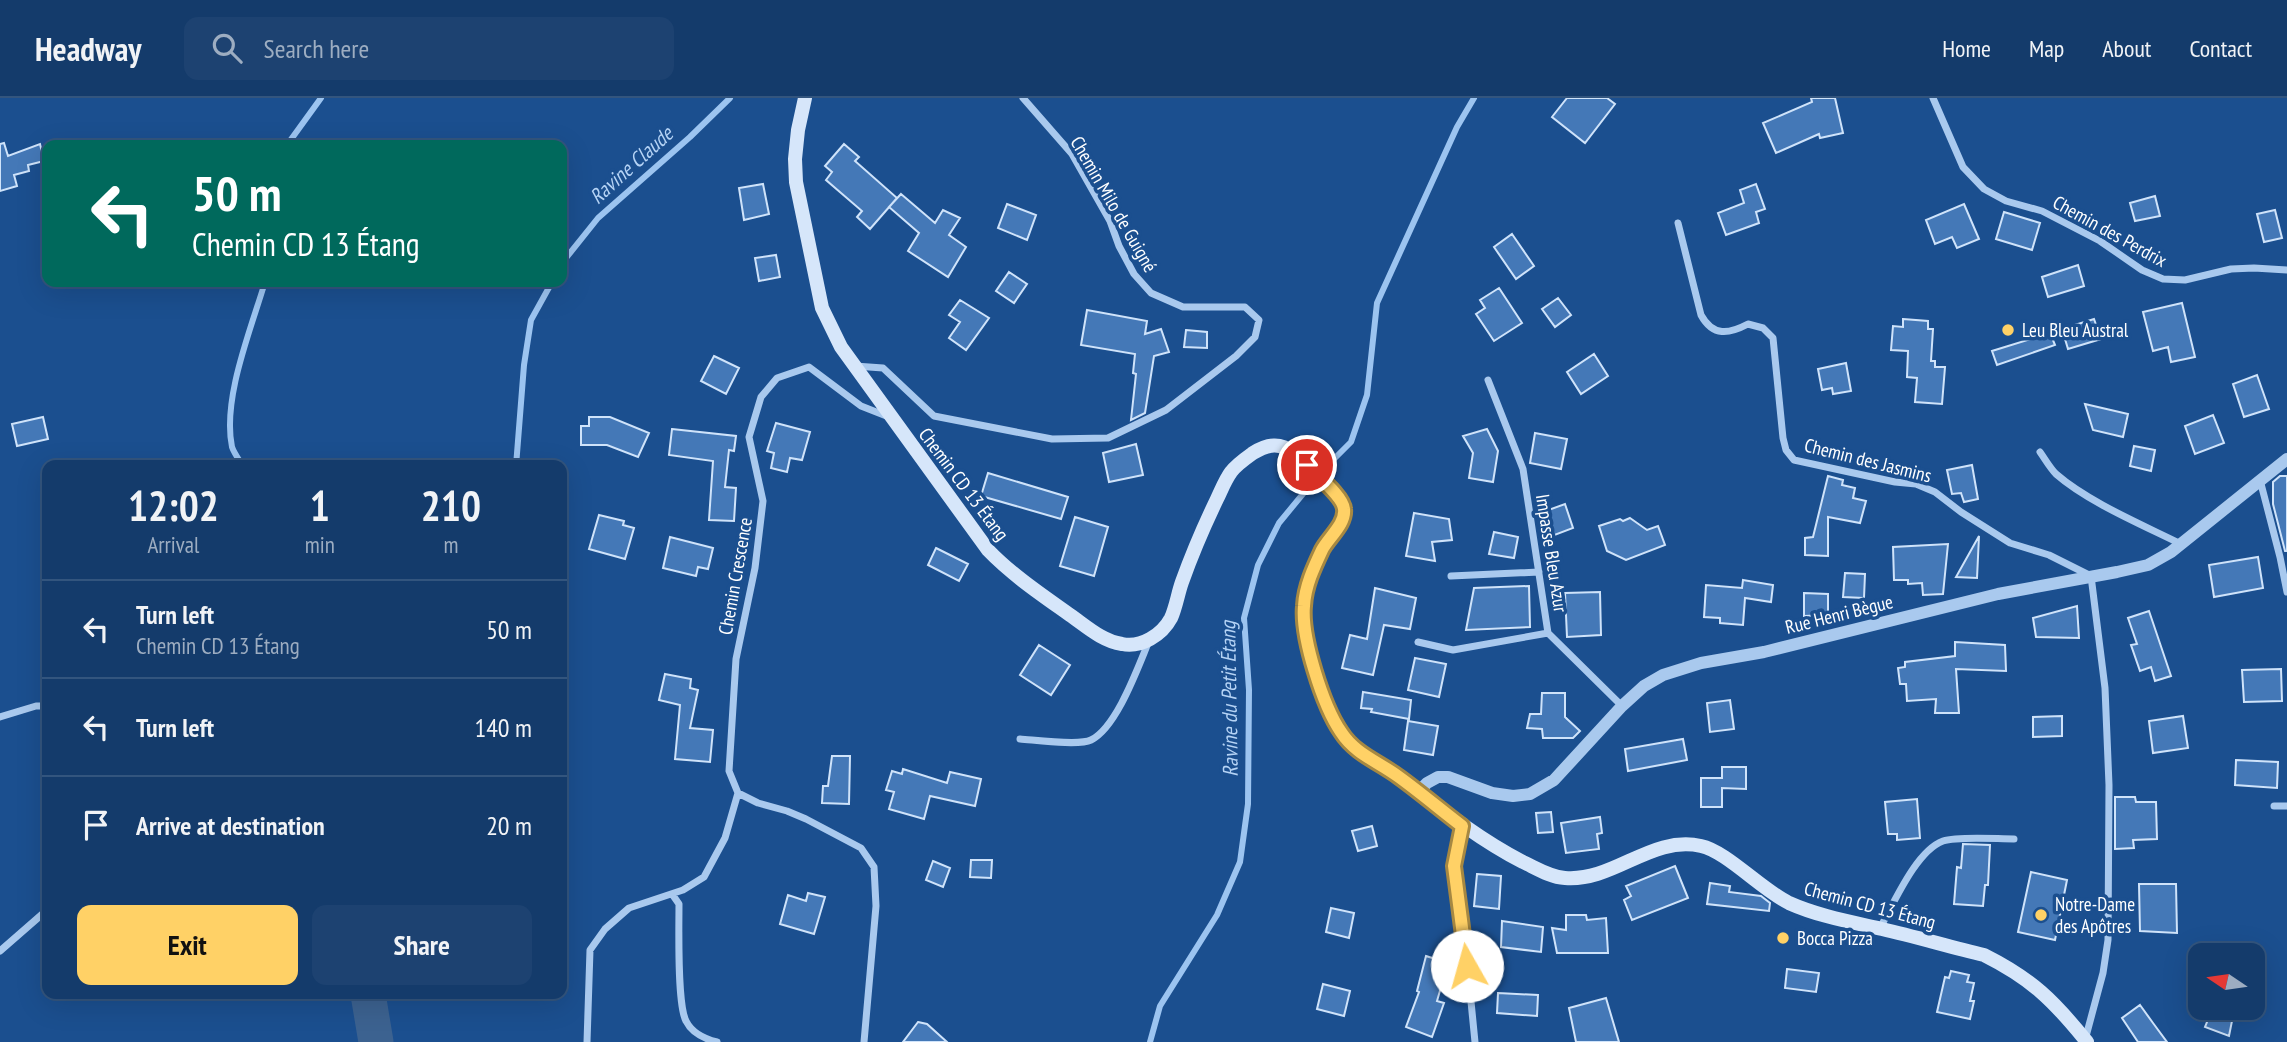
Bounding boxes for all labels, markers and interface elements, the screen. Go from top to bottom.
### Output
search box [184,17,674,80]
text: Headway [35,27,142,70]
icon: search [208,29,246,67]
text: Search here [264,32,369,65]
text: Home [1942,33,1991,64]
text: Map [2029,33,2064,64]
text: About [2102,33,2151,64]
text: Contact [2189,33,2252,64]
water label: Ravine Claude [584,120,679,210]
street label: Chemin Milo de Guigné [1065,132,1163,276]
text: 50 m [192,161,281,225]
icon: left [77,168,168,259]
street label: Chemin des Perdrix [2049,190,2171,272]
text: Chemin CD 13 Étang [192,223,420,265]
place label: Leu Bleu Austral [2022,318,2129,342]
marker: Leu Bleu Austral [2000,322,2016,338]
street label: Chemin CD 13 Étang [914,423,1014,545]
street label: Chemin des Jasmins [1802,433,1934,487]
pin [1277,435,1337,495]
icon: arrive [1288,446,1326,484]
text: 12:02 [128,478,219,533]
text: 1 [310,478,330,533]
text: 210 [421,478,481,533]
street label: Impasse Bleu Azur [1531,492,1573,615]
street label: Chemin Crescence [713,515,757,636]
text: Arrival [147,530,199,559]
text: min [305,530,335,559]
text: m [443,530,458,559]
street label: Rue Henri Bègue [1783,589,1895,639]
text: Turn left [136,598,214,631]
icon: left [77,610,115,648]
text: 50 m [486,613,532,646]
water label: Ravine du Petit Étang [1214,619,1244,777]
text: Chemin CD 13 Étang [136,631,300,660]
icon: left [77,708,115,746]
text: Turn left [136,711,214,744]
text: 140 m [474,711,532,744]
icon: arrive [77,806,115,844]
text: Arrive at destination [136,809,325,842]
text: 20 m [486,809,532,842]
street label: Chemin CD 13 Étang [1802,876,1938,934]
place label: Notre-Dame des Apôtres [2055,892,2135,938]
button: Exit [77,905,298,985]
button: Share [312,905,532,985]
marker: Notre-Dame des Apôtres [2033,907,2049,923]
place label: Bocca Pizza [1797,926,1873,950]
position arrow [1430,929,1504,1003]
marker: Bocca Pizza [1775,930,1791,946]
north arrow [2188,943,2264,1020]
map controls [2188,943,2265,1020]

